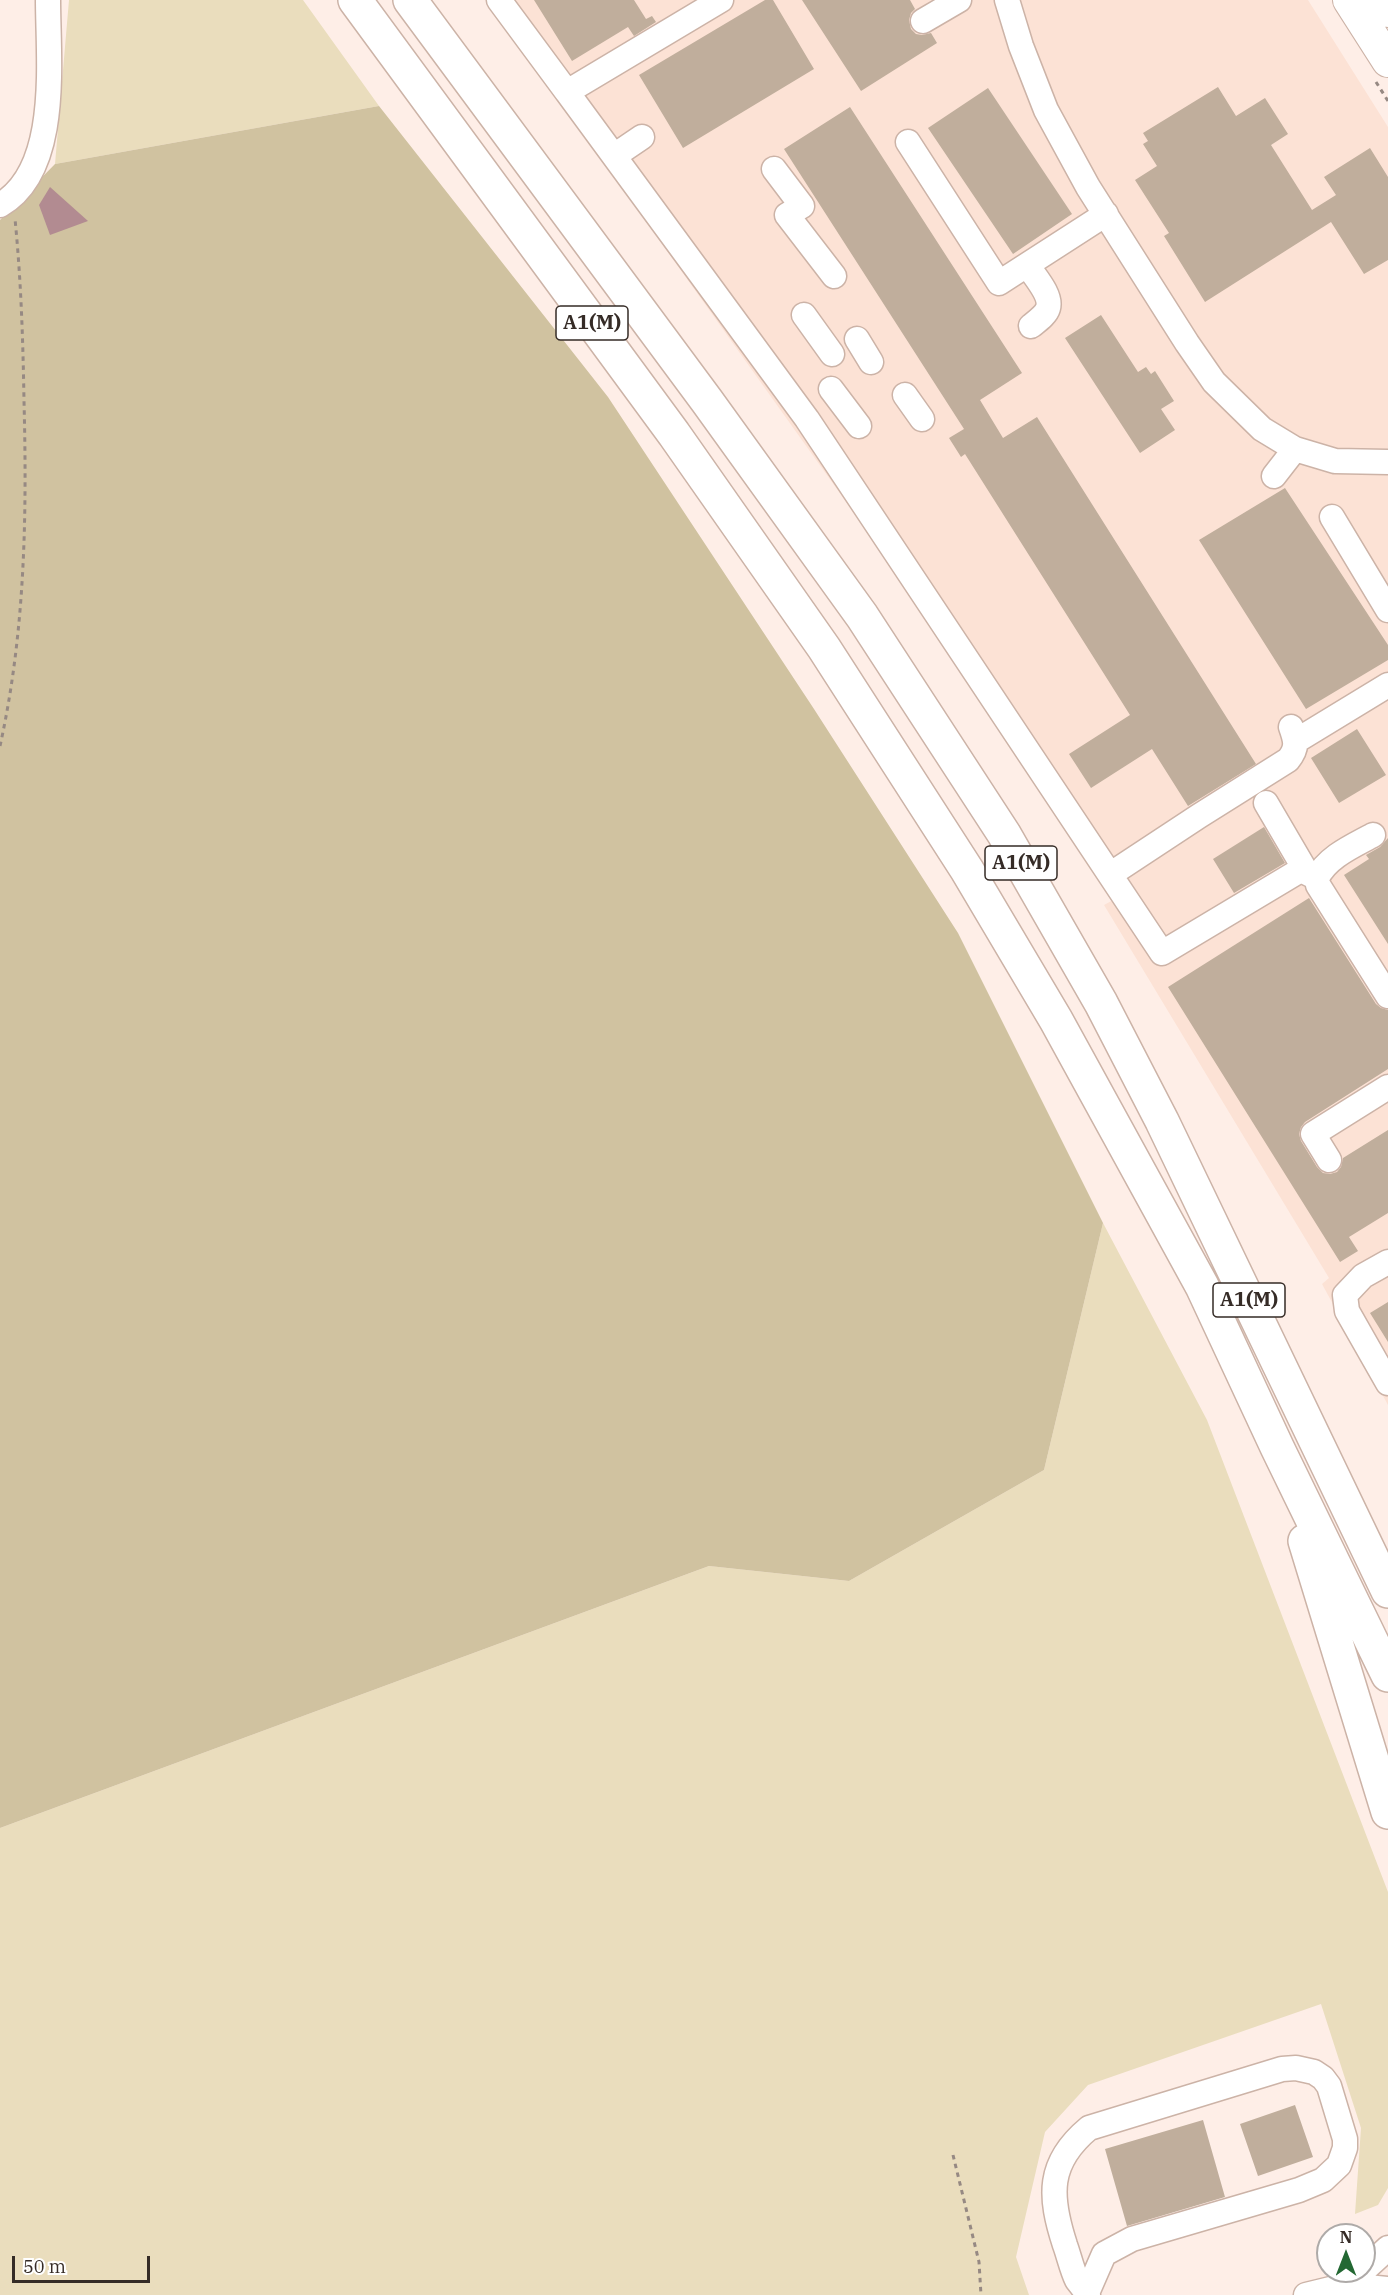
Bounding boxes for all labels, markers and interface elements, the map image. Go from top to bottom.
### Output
road number: A1(M) [556,306,628,340]
road number: A1(M) [985,846,1057,880]
road number: A1(M) [1213,1283,1285,1317]
north arrow [1316,2223,1376,2283]
text: N [1340,2227,1352,2247]
scale bar [15,2244,153,2282]
text: 50 m [23,2255,66,2278]

